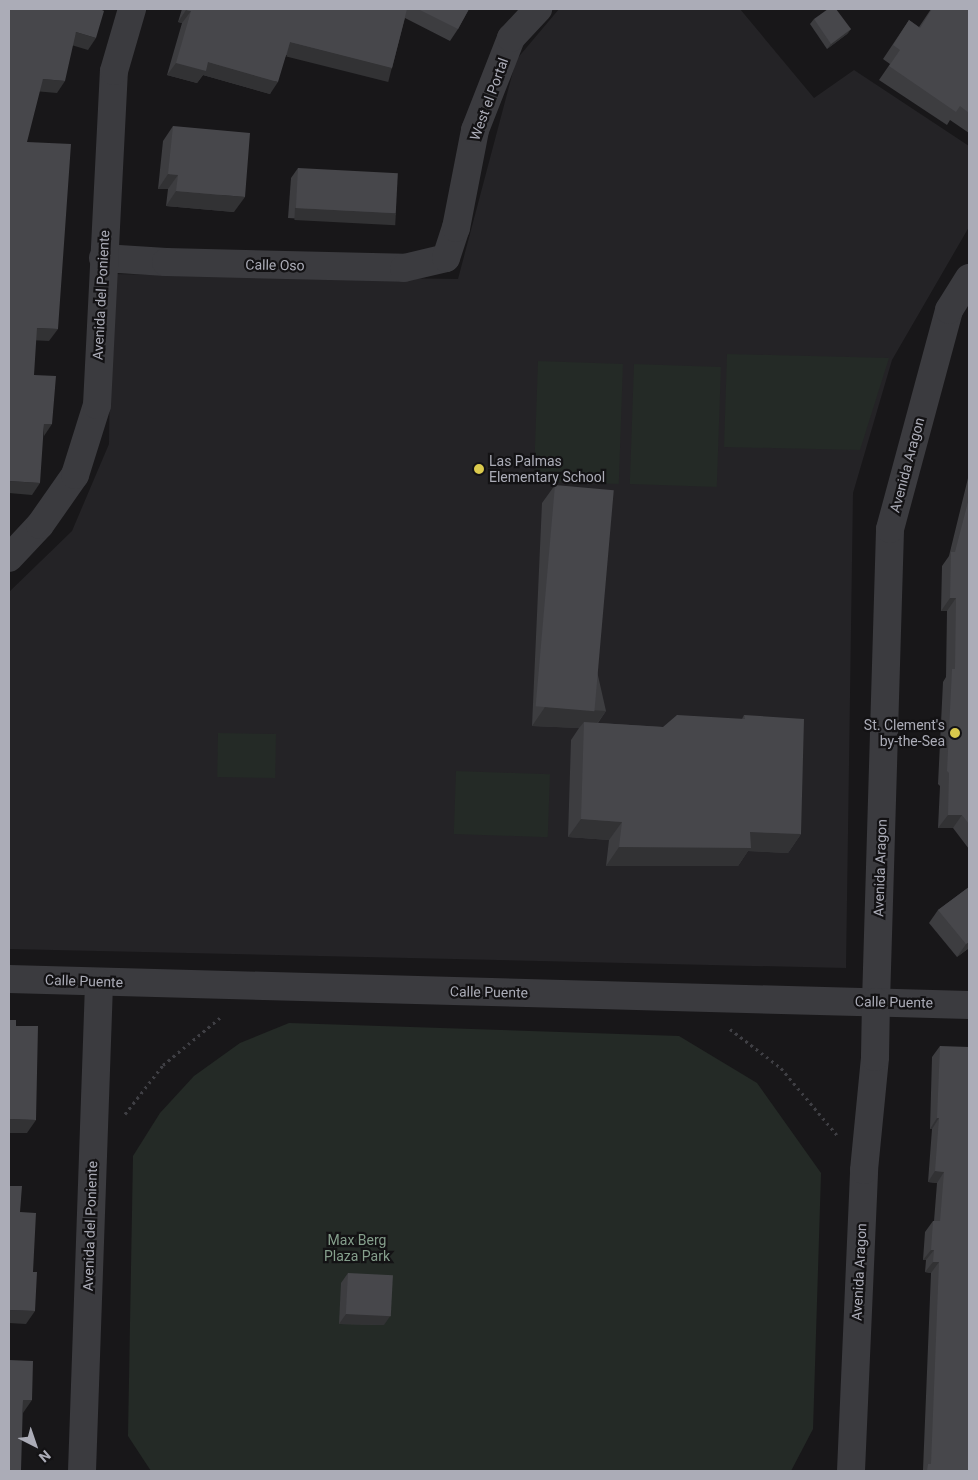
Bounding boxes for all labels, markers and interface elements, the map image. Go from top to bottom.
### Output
street label: West el Portal [466,55,512,143]
street label: Avenida del Poniente [89,230,113,360]
street label: Calle Oso [245,256,305,274]
street label: Avenida Aragon [886,416,928,514]
place label: Las Palmas Elementary School [489,453,605,486]
marker: Las Palmas Elementary School [473,463,485,475]
place label: St. Clement's by-the-Sea [864,717,945,750]
marker: St. Clement's by-the-Sea [949,727,961,739]
street label: Avenida Aragon [870,819,890,917]
street label: Calle Puente [45,971,123,991]
street label: Calle Puente [450,983,528,1001]
street label: Calle Puente [855,993,933,1011]
street label: Avenida del Poniente [79,1161,101,1291]
street label: Avenida Aragon [848,1223,870,1321]
park label: Max Berg Plaza Park [324,1232,390,1264]
north arrow [10,1420,60,1470]
text: N [36,1447,54,1466]

